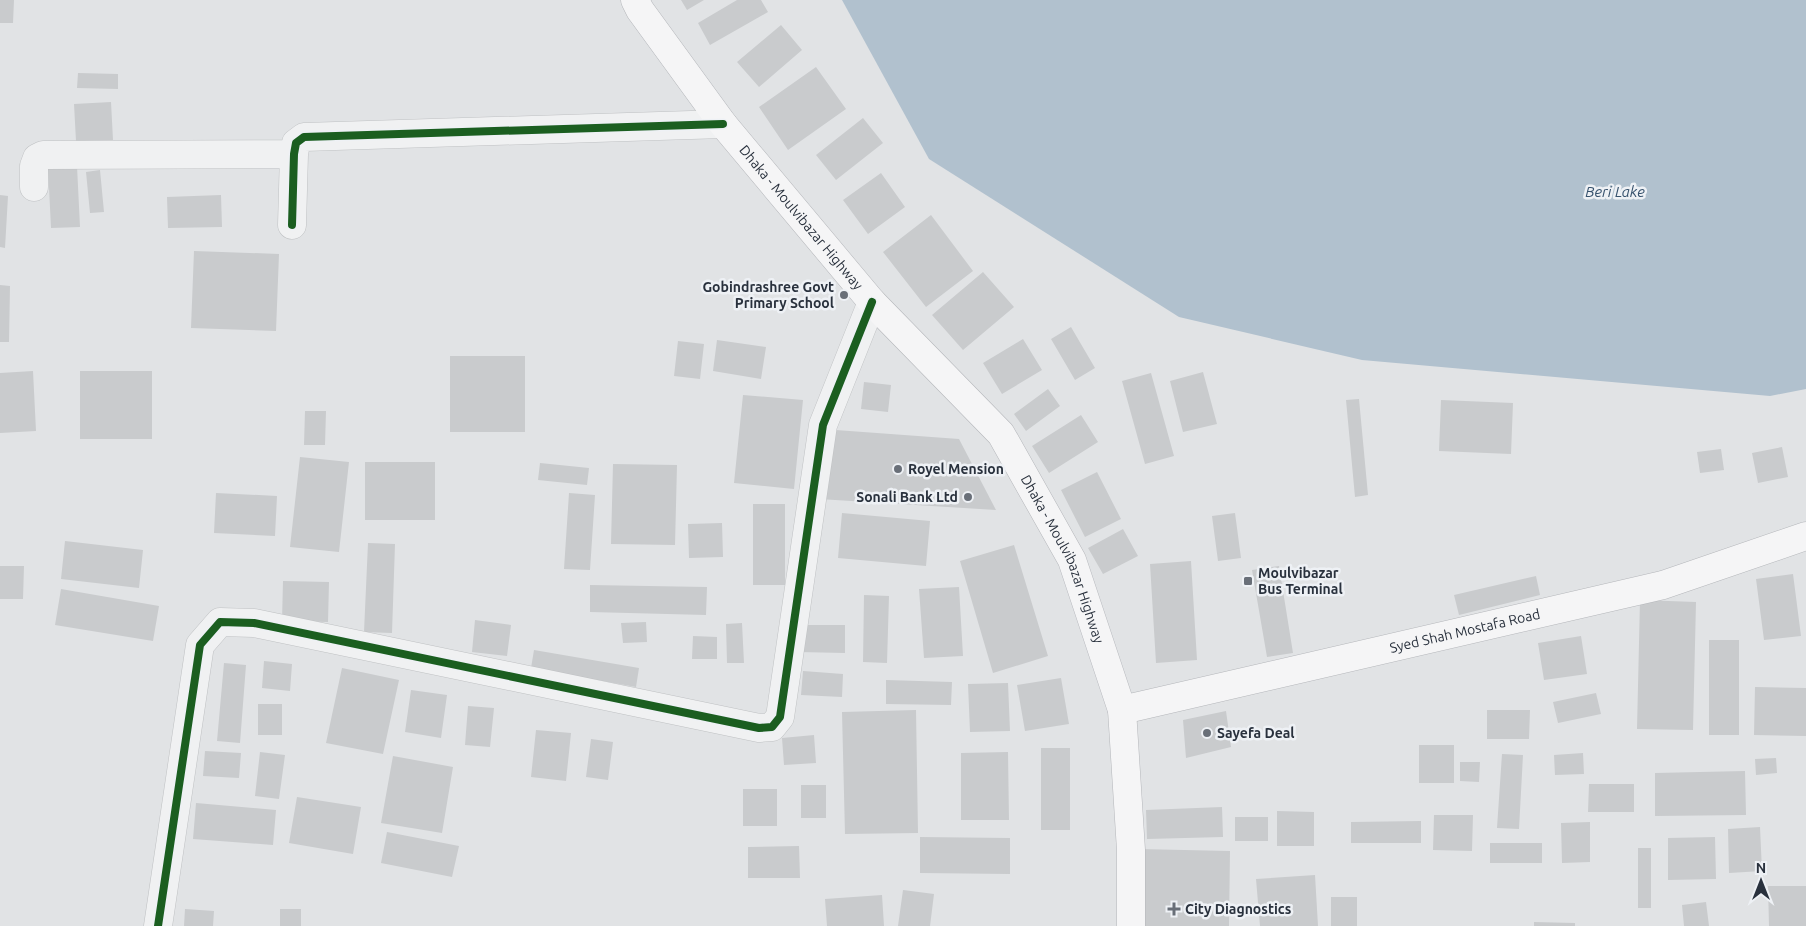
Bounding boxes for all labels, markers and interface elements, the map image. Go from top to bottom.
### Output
street label: Dhaka - Moulvibazar Highway [736,142,866,293]
water label: Beri Lake [1585,183,1645,200]
place label: Gobindrashree Govt Primary School [702,279,834,311]
marker: Gobindrashree Govt Primary School [838,289,850,301]
place label: Royel Mension [908,461,1004,477]
marker: Royel Mension [892,463,904,475]
street label: Dhaka - Moulvibazar Highway [1018,472,1107,646]
place label: Sonali Bank Ltd [856,489,958,505]
marker: Sonali Bank Ltd [962,491,974,503]
place label: Moulvibazar Bus Terminal [1258,565,1343,597]
marker: Moulvibazar Bus Terminal [1242,575,1254,587]
street label: Syed Shah Mostafa Road [1388,606,1542,656]
place label: Sayefa Deal [1217,725,1295,741]
marker: Sayefa Deal [1201,727,1213,739]
north arrow [1736,856,1786,906]
text: N [1756,860,1766,876]
place label: City Diagnostics [1185,901,1292,917]
marker: City Diagnostics [1167,902,1181,916]

